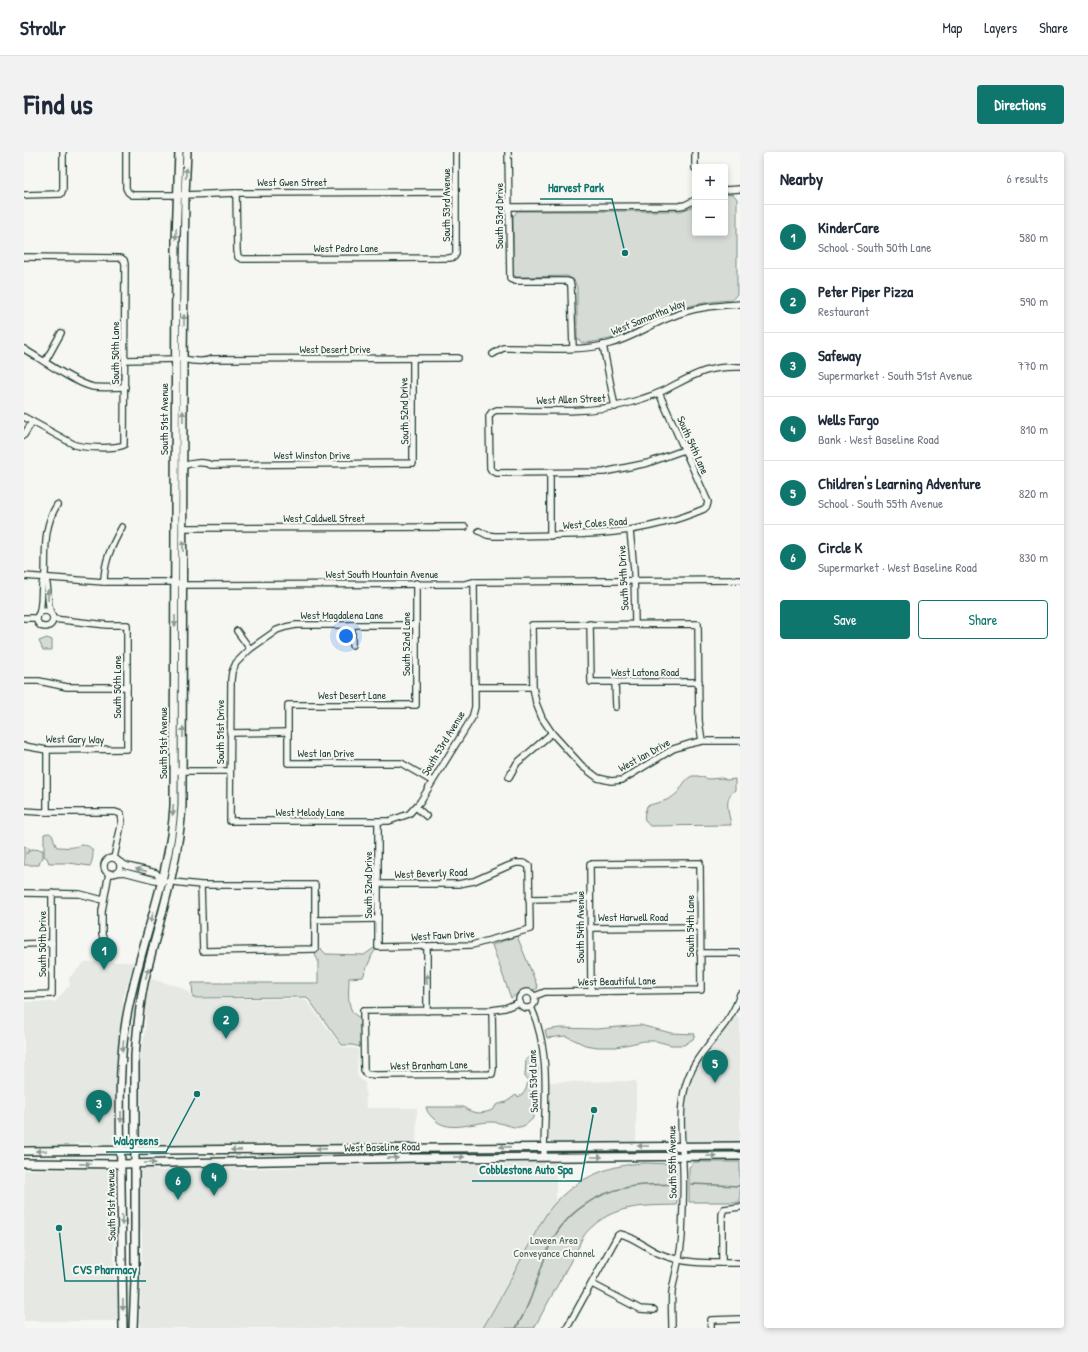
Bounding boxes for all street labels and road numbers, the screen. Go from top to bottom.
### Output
street label: South 53rd Avenue [439,168,453,242]
street label: West Gwen Street [257,175,327,189]
street label: South 53rd Drive [492,182,506,249]
street label: West Pedro Lane [314,241,379,255]
street label: West Samantha Way [609,296,687,338]
street label: South 50th Lane [108,321,122,385]
street label: West Desert Drive [299,342,371,356]
street label: South 52nd Drive [396,377,412,445]
street label: South 51st Avenue [157,382,171,455]
street label: West Allen Street [536,391,606,407]
street label: South 54th Lane [674,414,712,477]
street label: West Winston Drive [274,448,351,462]
street label: West Caldwell Street [283,511,365,525]
street label: West Coles Road [562,514,628,532]
street label: South 54th Drive [614,544,632,611]
street label: West South Mountain Avenue [326,567,439,581]
street label: West Magdalena Lane [301,608,384,622]
street label: South 52nd Lane [399,611,413,676]
street label: South 50th Lane [110,655,124,719]
street label: West Latona Road [611,665,680,679]
street label: West Desert Lane [318,688,387,702]
street label: South 51st Drive [213,699,227,764]
street label: South 51st Avenue [156,706,170,779]
street label: South 53rd Avenue [418,707,468,778]
street label: West Gary Way [46,731,105,747]
street label: West Ian Drive [616,735,673,775]
street label: West Ian Drive [298,746,355,760]
street label: West Melody Lane [275,805,345,819]
street label: South 52nd Drive [361,851,375,919]
street label: West Beverly Road [394,865,468,881]
street label: South 54th Avenue [573,890,587,963]
street label: South 54th Lane [683,894,697,957]
street label: South 50th Drive [35,910,49,977]
street label: West Harwell Road [598,910,669,924]
street label: West Fawn Drive [411,926,476,944]
street label: West Beautiful Lane [578,973,657,989]
street label: South 53rd Lane [525,1049,541,1113]
street label: West Branham Lane [390,1057,468,1073]
street label: South 55th Avenue [664,1125,680,1199]
street label: West Baseline Road [344,1139,421,1155]
street label: South 51st Avenue [103,1168,119,1241]

